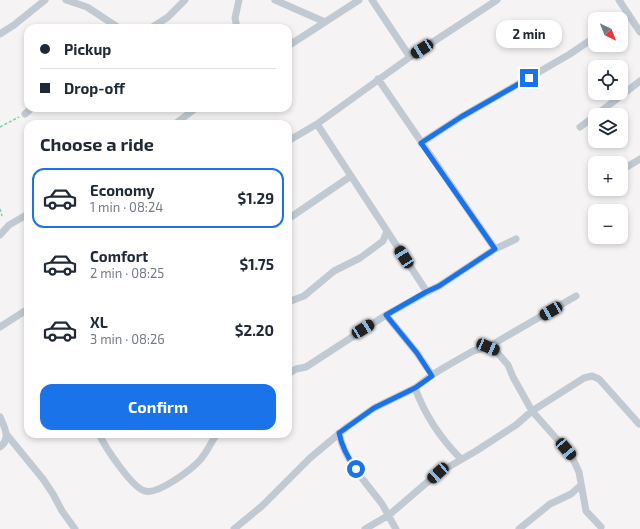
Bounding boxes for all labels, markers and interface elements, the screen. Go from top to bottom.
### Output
north arrow [588,12,628,52]
map controls [588,12,628,244]
callout: 2 min [496,20,562,48]
text: 2 min [512,26,546,42]
car [409,37,435,61]
text: Pickup [64,40,111,58]
button: locate [588,60,628,100]
route end [520,69,538,87]
text: Drop-off [64,79,125,97]
button: layers [588,108,628,148]
text: Choose a ride [40,133,154,155]
button: + [588,156,628,196]
icon: car [42,180,78,216]
text: Economy [90,181,155,199]
text: $1.29 [238,189,274,207]
text: 1 min · 08:24 [90,199,163,215]
button: − [588,204,628,244]
car [392,244,416,270]
icon: car [42,246,78,282]
text: Comfort [90,247,148,265]
text: $1.75 [239,255,274,273]
text: 2 min · 08:25 [90,265,164,281]
car [538,300,564,322]
icon: car [42,312,78,348]
text: XL [90,313,108,331]
car [350,318,376,340]
text: $2.20 [235,321,274,339]
text: 3 min · 08:26 [90,331,165,347]
car [475,337,501,357]
button: Confirm [40,384,276,430]
car [554,436,578,462]
route start [347,460,365,478]
car [425,461,451,485]

